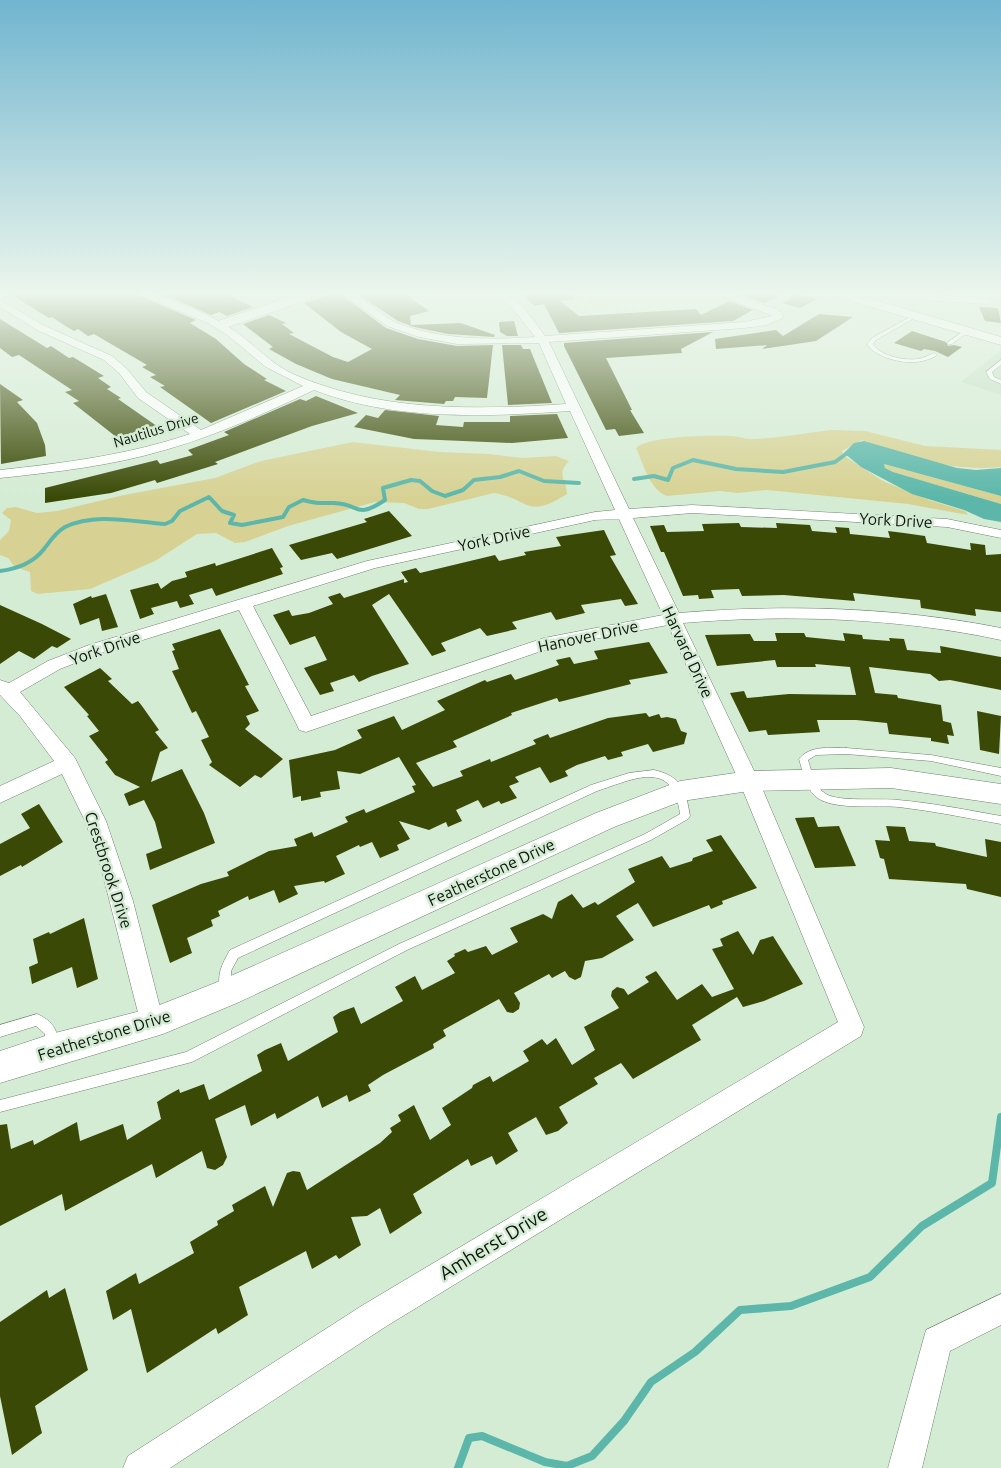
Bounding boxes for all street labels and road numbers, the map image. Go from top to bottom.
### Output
street label: Nautilus Drive [112,409,200,451]
street label: York Drive [859,509,933,531]
street label: York Drive [456,522,532,554]
street label: Harvard Drive [659,603,717,701]
street label: Hanover Drive [536,617,640,655]
street label: York Drive [67,628,143,668]
street label: Crestbrook Drive [82,809,136,931]
street label: Featherstone Drive [425,835,557,909]
street label: Featherstone Drive [35,1006,173,1064]
street label: Amherst Drive [435,1202,551,1284]

